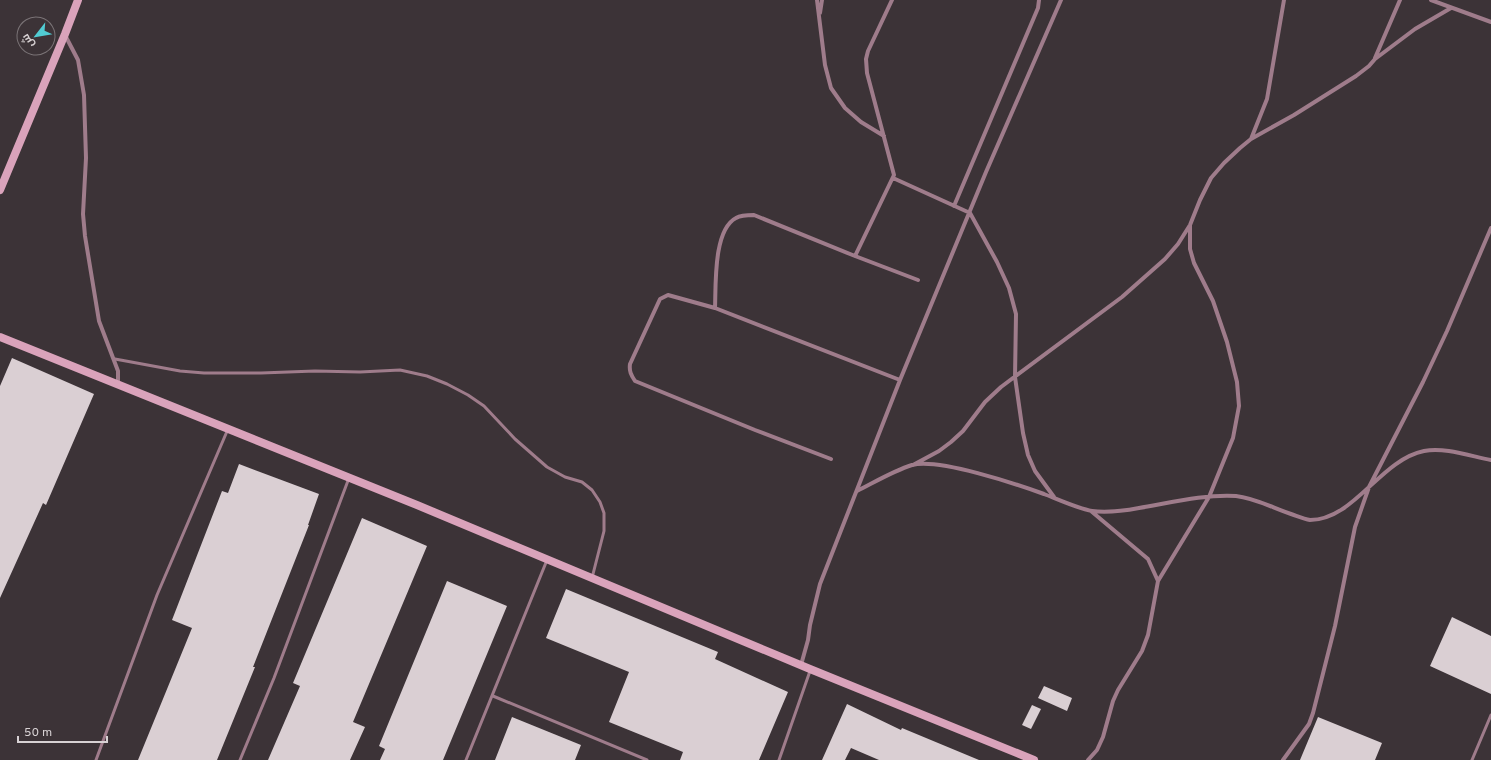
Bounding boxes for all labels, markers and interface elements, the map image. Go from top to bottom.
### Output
north arrow [16,16,56,56]
text: ش [19,31,38,50]
scale bar [18,718,107,744]
text: 50 m [24,725,52,741]

